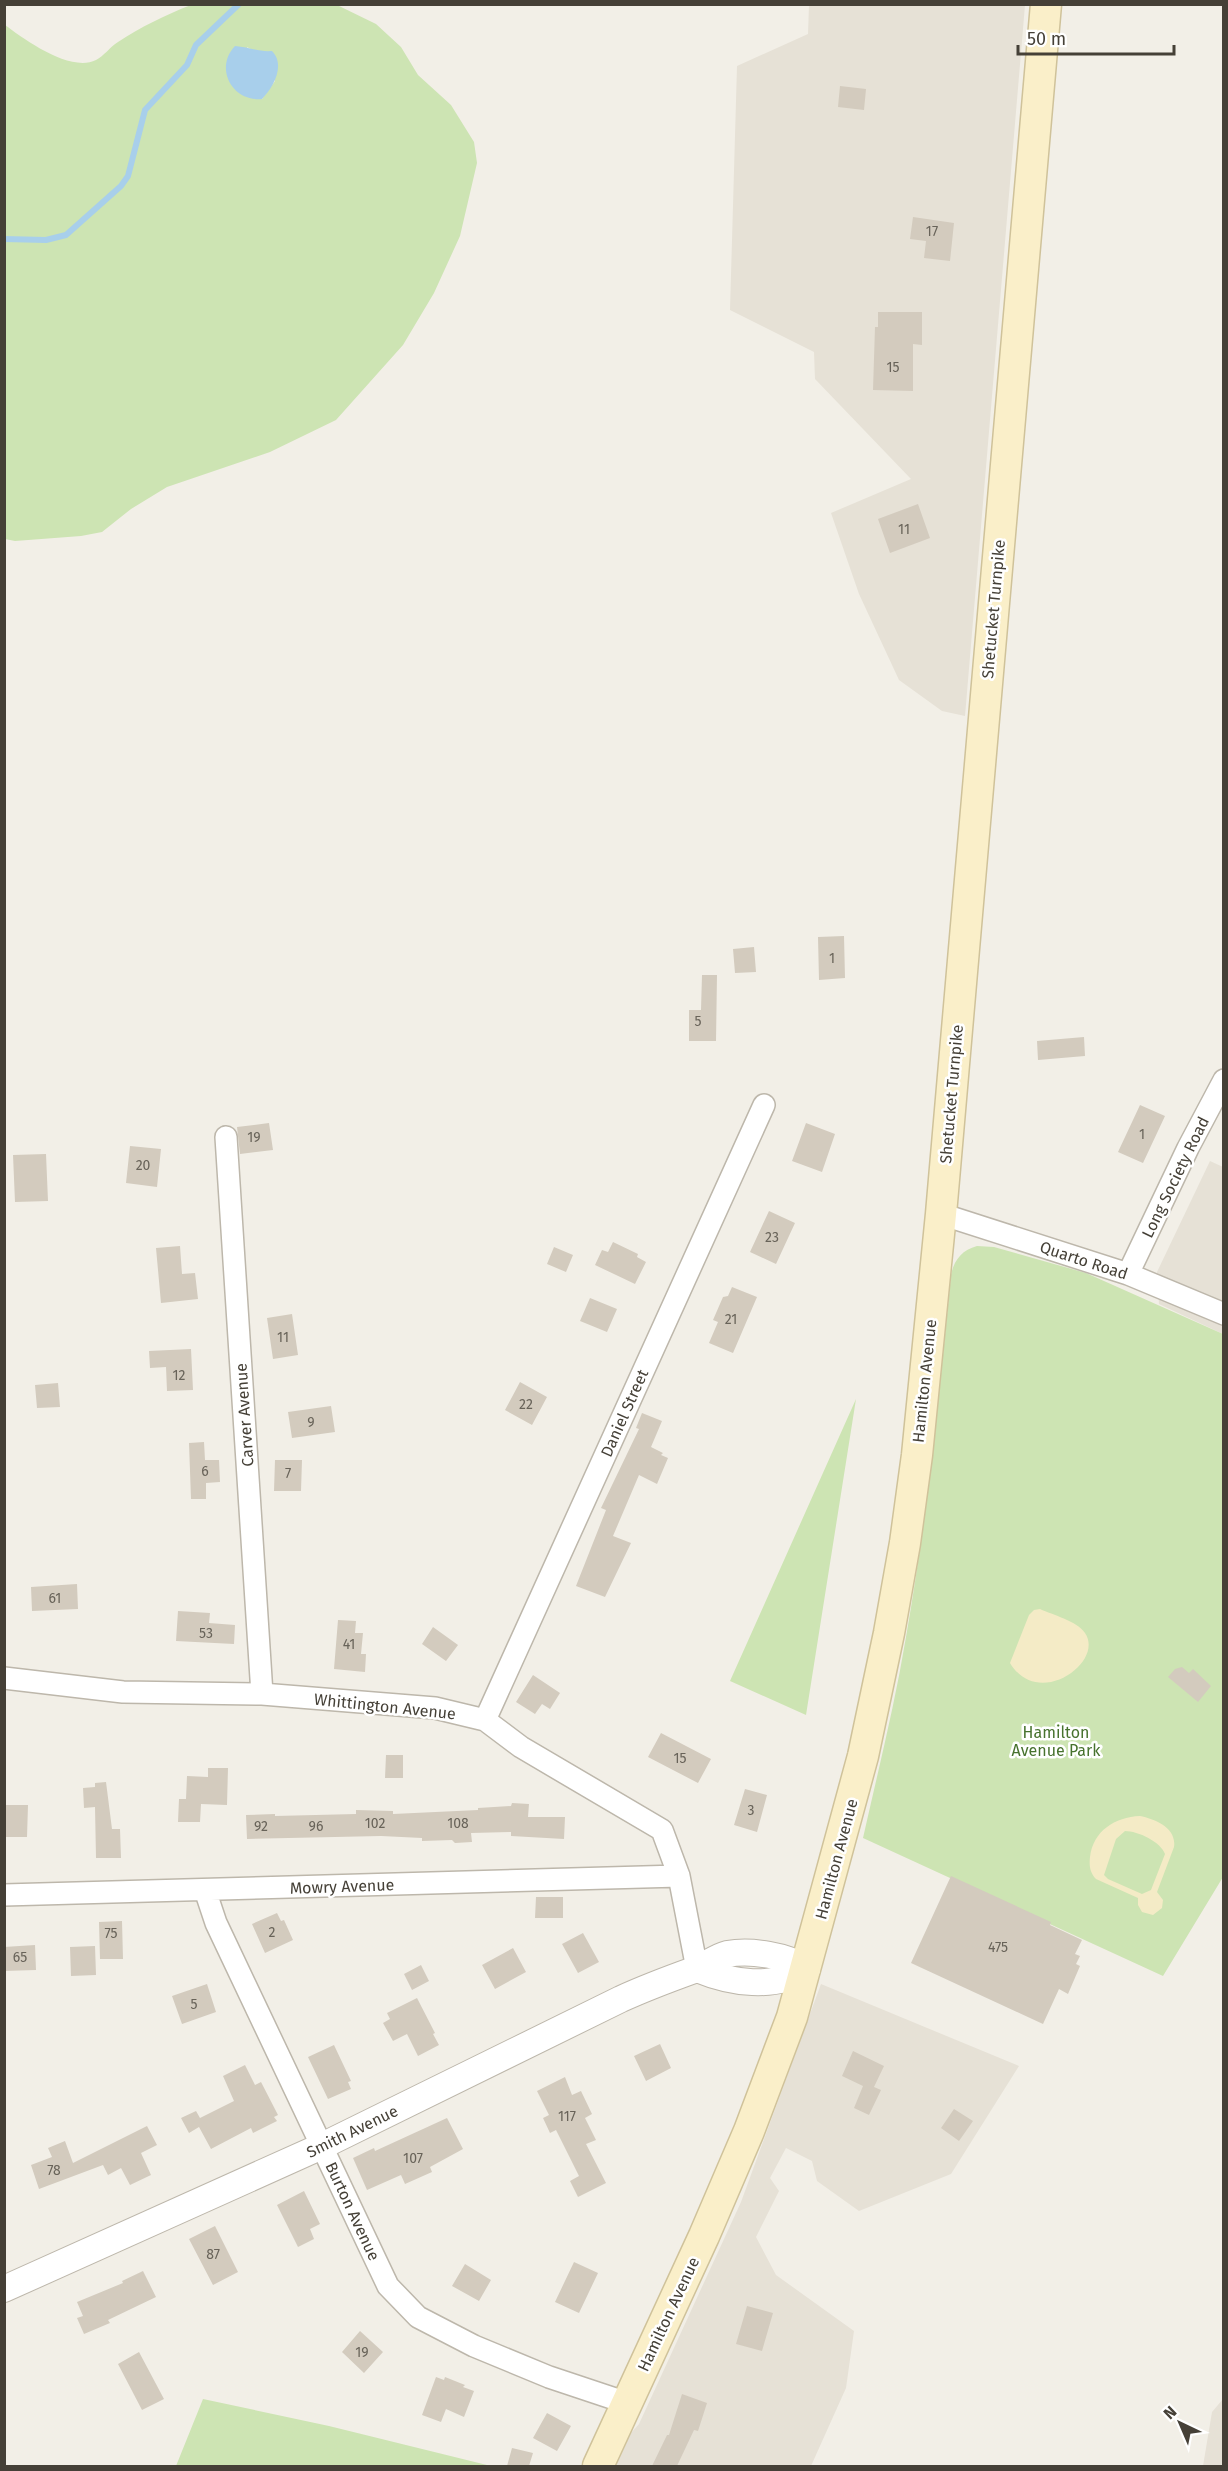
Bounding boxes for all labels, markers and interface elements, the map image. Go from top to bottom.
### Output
scale bar [1018,18,1174,56]
text: 50 m [1027,28,1066,50]
house number: 17 [926,223,938,240]
house number: 15 [886,359,900,376]
house number: 11 [898,521,910,538]
street label: Shetucket Turnpike [978,539,1009,679]
house number: 1 [829,950,835,967]
house number: 5 [694,1013,702,1030]
street label: Shetucket Turnpike [936,1024,967,1164]
street label: Long Society Road [1138,1114,1213,1241]
house number: 1 [1139,1126,1145,1143]
house number: 19 [247,1129,261,1146]
house number: 20 [136,1157,151,1174]
house number: 23 [765,1229,779,1246]
street label: Quarto Road [1038,1237,1130,1284]
house number: 21 [725,1311,737,1328]
street label: Hamilton Avenue [909,1318,940,1444]
house number: 11 [277,1329,289,1346]
street label: Carver Avenue [231,1363,258,1467]
street label: Daniel Street [597,1366,652,1460]
house number: 12 [173,1367,186,1384]
house number: 22 [519,1396,533,1413]
house number: 9 [307,1414,315,1431]
house number: 6 [201,1463,209,1480]
house number: 7 [285,1465,291,1482]
house number: 61 [49,1590,61,1607]
house number: 53 [199,1625,213,1642]
house number: 41 [343,1636,355,1653]
street label: Whittington Avenue [313,1690,457,1723]
park label: Hamilton Avenue Park [1012,1723,1101,1760]
house number: 15 [673,1750,687,1767]
street label: Hamilton Avenue [811,1797,862,1922]
house number: 3 [748,1802,755,1819]
house number: 102 [365,1815,385,1832]
house number: 108 [447,1815,469,1832]
house number: 92 [254,1818,268,1835]
house number: 96 [309,1818,323,1835]
street label: Mowry Avenue [289,1875,395,1898]
house number: 2 [269,1924,276,1941]
house number: 75 [104,1925,118,1942]
house number: 475 [988,1939,1008,1956]
house number: 65 [13,1949,27,1966]
house number: 5 [190,1996,198,2013]
street label: Smith Avenue [303,2101,401,2162]
house number: 117 [558,2108,576,2125]
house number: 107 [403,2150,423,2167]
street label: Burton Avenue [321,2159,384,2264]
house number: 78 [47,2162,61,2179]
house number: 87 [206,2246,220,2263]
street label: Hamilton Avenue [634,2254,703,2374]
house number: 19 [355,2344,369,2361]
north arrow [1150,2393,1210,2453]
text: N [1160,2402,1180,2423]

